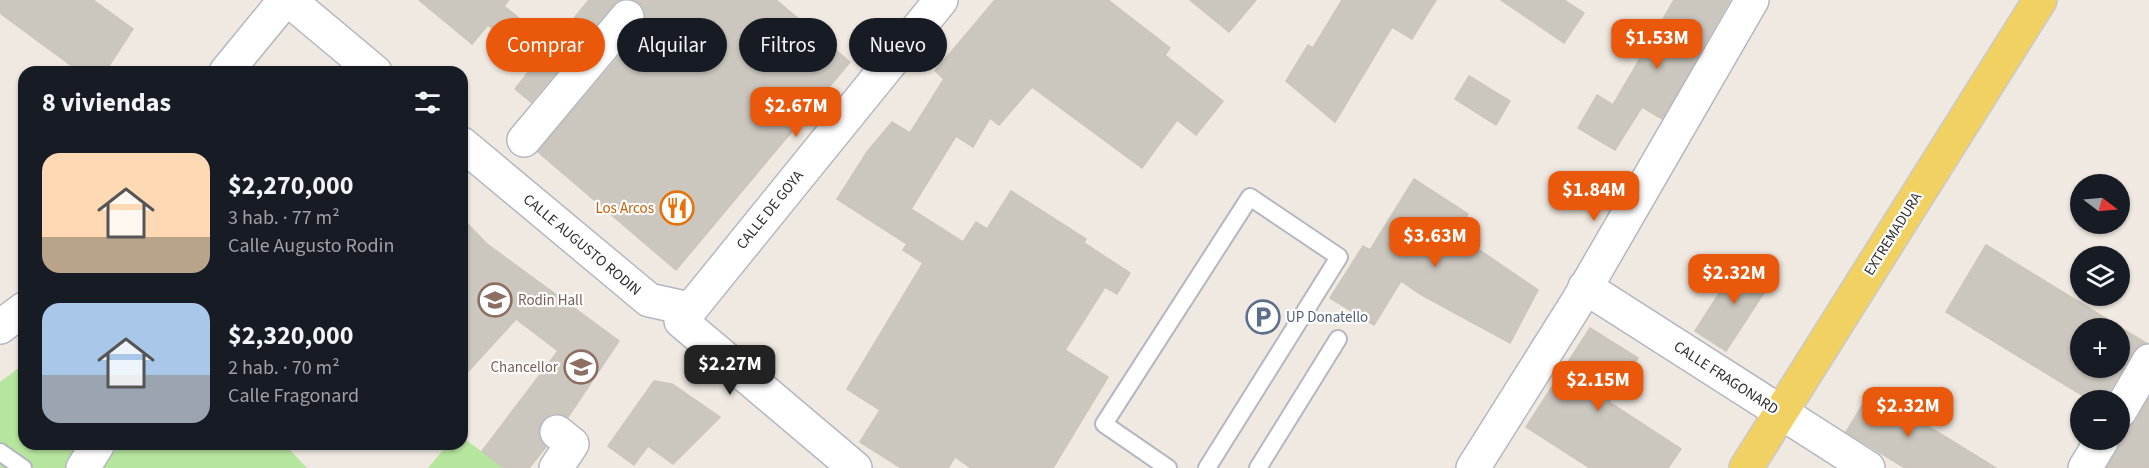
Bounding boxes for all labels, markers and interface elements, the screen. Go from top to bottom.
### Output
chip: Comprar [486,18,605,72]
chip: Alquilar [617,18,727,72]
chip: Filtros [739,18,837,72]
chip: Nuevo [849,18,947,72]
pin: $1.53M [1608,19,1706,70]
text: $1.53M [1625,24,1689,52]
text: 8 viviendas [42,84,171,121]
icon: filters [411,86,444,119]
pin: $2.67M [747,87,845,138]
text: $2.67M [764,92,828,120]
street label: CALLE DE GOYA [732,165,809,254]
text: $2,270,000 [228,167,353,204]
pin: $1.84M [1545,171,1643,222]
north arrow [2070,174,2130,234]
map controls [2070,174,2130,450]
text: $1.84M [1562,176,1626,204]
icon: home [90,177,162,249]
street label: EXTREMADURA [1859,188,1927,280]
street label: CALLE AUGUSTO RODIN [518,189,646,301]
restaurant icon: Los Arcos [659,190,695,226]
place label: Los Arcos [595,198,654,219]
text: 3 hab. · 77 m² [228,204,340,232]
pin: $3.63M [1386,217,1484,268]
text: $3.63M [1403,222,1467,250]
text: Calle Augusto Rodin [228,232,394,260]
button: layers [2070,246,2130,306]
pin: $2.32M [1685,254,1783,305]
text: $2.32M [1702,259,1766,287]
school or university icon: Rodin Hall [477,282,513,318]
place label: Rodin Hall [518,290,583,311]
parking icon: UP Donatello [1245,299,1281,335]
place label: UP Donatello [1286,307,1368,328]
text: $2,320,000 [228,317,353,354]
button: + [2070,318,2130,378]
icon: home [90,327,162,399]
street label: CALLE FRAGONARD [1670,336,1782,420]
pin: $2.27M [681,345,779,396]
school or university icon: Chancellor [563,349,599,385]
text: $2.27M [698,350,762,378]
text: 2 hab. · 70 m² [228,354,340,382]
place label: Chancellor [491,357,559,378]
pin: $2.15M [1549,361,1647,412]
text: $2.15M [1566,366,1630,394]
text: Calle Fragonard [228,382,359,410]
pin: $2.32M [1859,387,1957,438]
button: − [2070,390,2130,450]
text: $2.32M [1876,392,1940,420]

